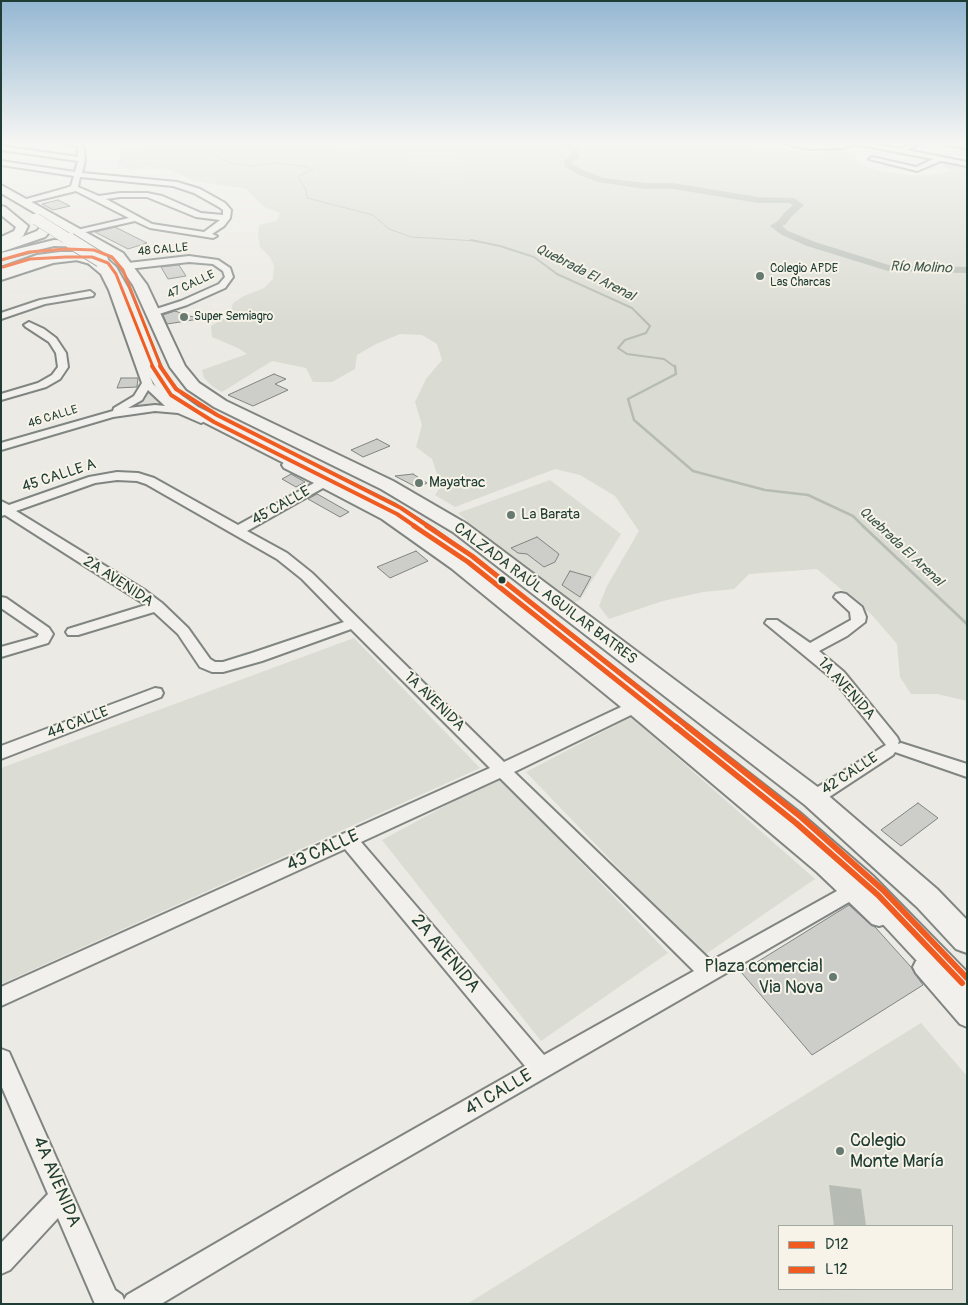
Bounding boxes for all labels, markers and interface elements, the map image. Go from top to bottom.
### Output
street label: 48 CALLE [137,241,189,259]
water label: Quebrada El Arenal [533,241,637,305]
water label: Río Molino [890,259,952,277]
place label: Colegio APDE Las Charcas [770,262,838,290]
street label: 47 CALLE [165,268,217,302]
marker: Colegio APDE Las Charcas [754,270,766,282]
place label: Super Semiagro [194,310,273,324]
marker: Super Semiagro [178,311,190,323]
street label: 46 CALLE [26,403,80,431]
street label: 45 CALLE A [20,456,98,496]
place label: Mayatrac [429,474,486,492]
marker: Mayatrac [413,477,425,489]
street label: 45 CALLE [249,483,313,529]
water label: Quebrada El Arenal [855,504,947,590]
place label: La Barata [521,506,580,524]
marker: La Barata [505,509,517,521]
street label: CALZADA RAÚL AGUILAR BATRES [450,519,640,669]
street label: 2A AVENIDA [80,553,156,611]
unlabelled marker [497,575,507,585]
street label: 1A AVENIDA [813,654,879,724]
street label: 1A AVENIDA [400,669,468,735]
street label: 44 CALLE [45,703,111,743]
street label: 42 CALLE [818,749,882,799]
street label: 43 CALLE [284,826,362,876]
street label: 2A AVENIDA [406,910,484,998]
place label: Plaza comercial Via Nova [704,956,823,999]
marker: Plaza comercial Via Nova [827,971,839,983]
street label: 41 CALLE [462,1065,536,1121]
place label: Colegio Monte María [850,1130,944,1172]
street label: 4A AVENIDA [27,1134,85,1230]
marker: Colegio Monte María [834,1145,846,1157]
legend [778,1225,953,1290]
text: D12 [825,1235,849,1254]
text: L12 [825,1260,848,1279]

